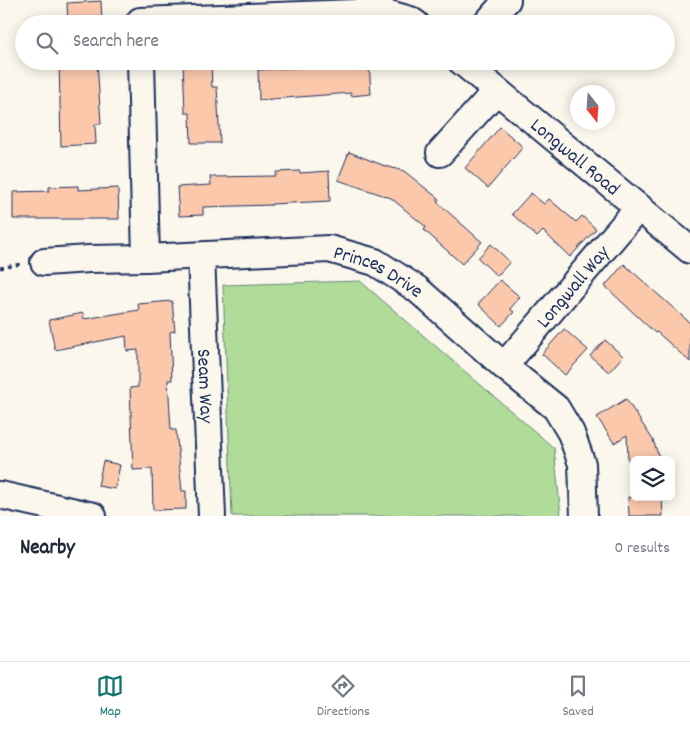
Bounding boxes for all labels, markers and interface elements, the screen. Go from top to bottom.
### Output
search box [15,15,675,70]
icon: search [33,29,61,57]
text: Search here [73,29,159,56]
north arrow [570,85,615,130]
street label: Longwall Road [523,113,625,204]
street label: Princes Drive [330,240,429,306]
street label: Longwall Way [531,240,618,335]
street label: Seam Way [188,348,219,425]
map controls [630,456,675,501]
button: layers [630,456,675,501]
text: Nearby [20,534,75,564]
text: 0 results [615,537,670,560]
tab: Map [96,672,124,722]
tab: Directions [317,672,370,722]
tab: Saved [562,672,594,722]

